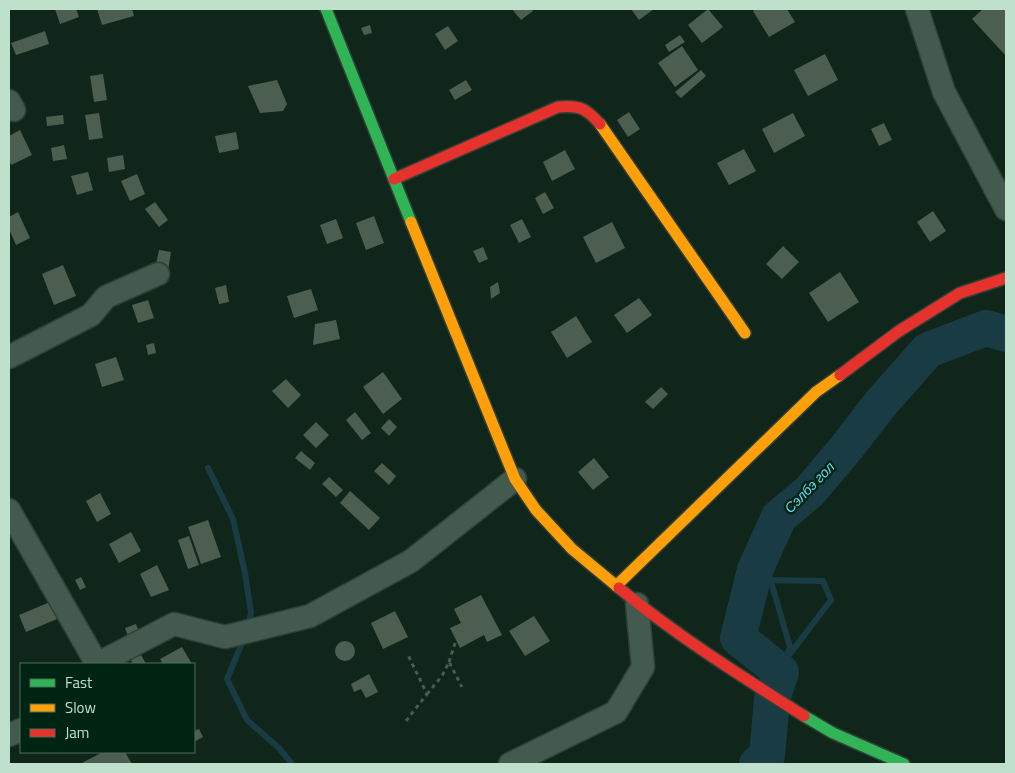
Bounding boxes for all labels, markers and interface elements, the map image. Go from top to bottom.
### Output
water label: Сэлбэ гол [779,456,839,518]
legend [20,663,195,753]
text: Fast [65,671,93,694]
text: Slow [65,696,96,719]
text: Jam [65,721,89,744]

